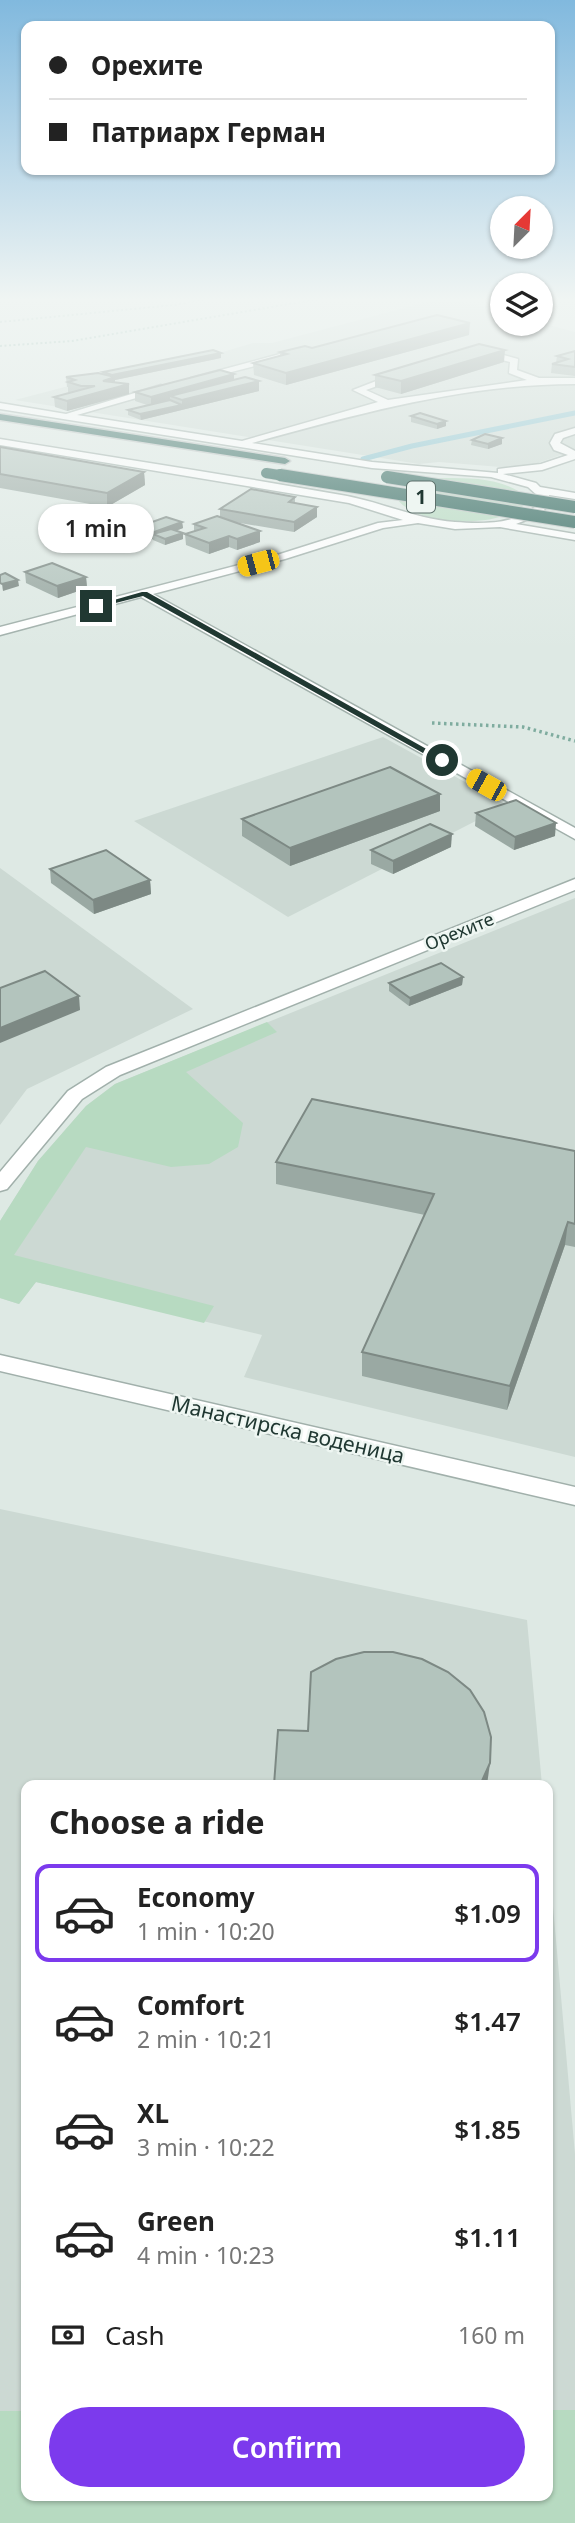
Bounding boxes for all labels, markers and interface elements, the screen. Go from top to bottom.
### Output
text: Орехите [91,47,203,83]
text: Патриарх Герман [91,114,326,150]
north arrow [490,196,553,259]
map controls [490,196,553,336]
button: layers [490,273,553,336]
road number: 1 [407,482,435,512]
callout: 1 min [38,504,154,554]
text: 1 min [65,512,127,544]
car [235,547,282,579]
route end [80,590,112,622]
route start [426,744,458,776]
car [463,766,510,804]
street label: Орехите [421,906,497,956]
street label: Манастирска воденица [169,1389,407,1469]
text: Choose a ride [49,1800,265,1843]
text: Economy [137,1879,255,1915]
icon: car [53,1882,116,1945]
text: $1.09 [454,1895,521,1931]
text: 1 min · 10:20 [137,1915,275,1947]
text: Comfort [137,1987,245,2023]
icon: car [53,1990,116,2053]
text: $1.47 [454,2003,521,2039]
text: 2 min · 10:21 [137,2023,275,2055]
text: XL [137,2095,169,2131]
icon: car [53,2098,116,2161]
text: $1.85 [454,2111,521,2147]
text: 3 min · 10:22 [137,2131,275,2163]
text: Green [137,2203,215,2239]
icon: car [53,2206,116,2269]
text: $1.11 [454,2219,521,2255]
text: 4 min · 10:23 [137,2239,275,2271]
icon: cash [49,2316,87,2354]
text: Cash [105,2317,165,2353]
text: 160 m [458,2319,525,2351]
button: Confirm [49,2407,525,2487]

